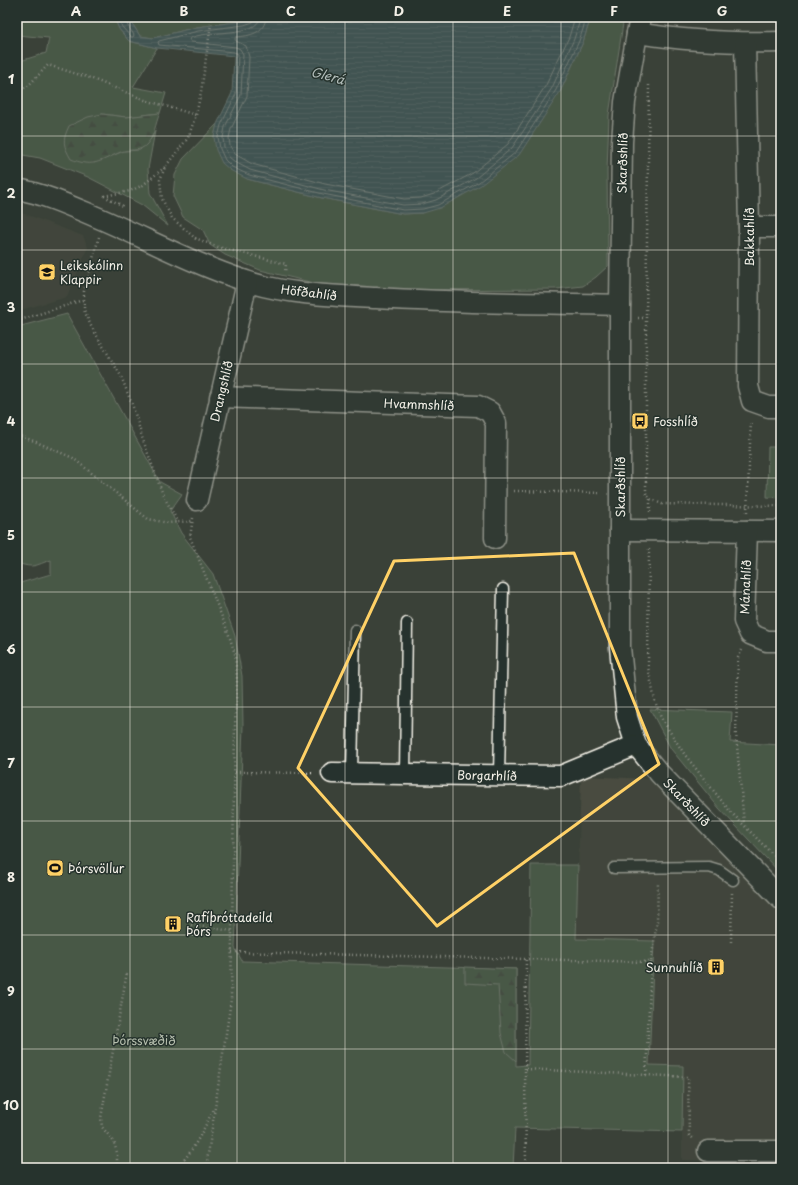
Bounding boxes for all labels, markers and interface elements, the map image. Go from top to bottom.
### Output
text: A [71,1,81,20]
text: B [180,1,189,20]
text: C [286,1,296,20]
text: D [394,1,404,20]
text: E [503,1,511,20]
text: F [610,1,618,20]
text: G [717,1,727,20]
water label: Glerá [309,61,348,89]
text: 1 [8,69,14,88]
street label: Skarðshlíð [612,132,632,194]
text: 2 [6,183,16,202]
street label: Bakkahlíð [740,207,758,267]
place label: Leikskólinn Klappir [60,256,123,288]
school or university icon: Leikskólinn Klappir [37,262,57,282]
street label: Höfðahlíð [280,280,338,304]
text: 3 [7,297,16,316]
street label: Drangshlíð [205,359,237,423]
street label: Hvammshlíð [383,394,455,414]
text: 4 [7,411,16,430]
bus stop icon: Fosshlíð [630,411,650,431]
place label: Fosshlíð [653,412,698,430]
street label: Skarðshlíð [611,457,629,517]
text: 5 [7,525,15,544]
street label: Mánahlíð [735,559,755,615]
text: 6 [6,639,16,658]
text: 7 [7,753,15,772]
street label: Borgarhlíð [457,765,517,785]
street label: Skarðshlíð [659,774,715,830]
sports icon: Þórsvöllur [45,858,65,878]
place label: Þórsvöllur [68,859,125,877]
text: 8 [7,867,15,886]
place label: Rafíþróttadeild Þórs [186,908,273,940]
building icon: Rafíþróttadeild Þórs [163,914,183,934]
building icon: Sunnuhlíð [706,957,726,977]
place label: Sunnuhlíð [645,958,703,976]
text: 9 [7,981,15,1000]
park label: Þórssvæðið [112,1031,176,1049]
text: 10 [3,1095,19,1114]

